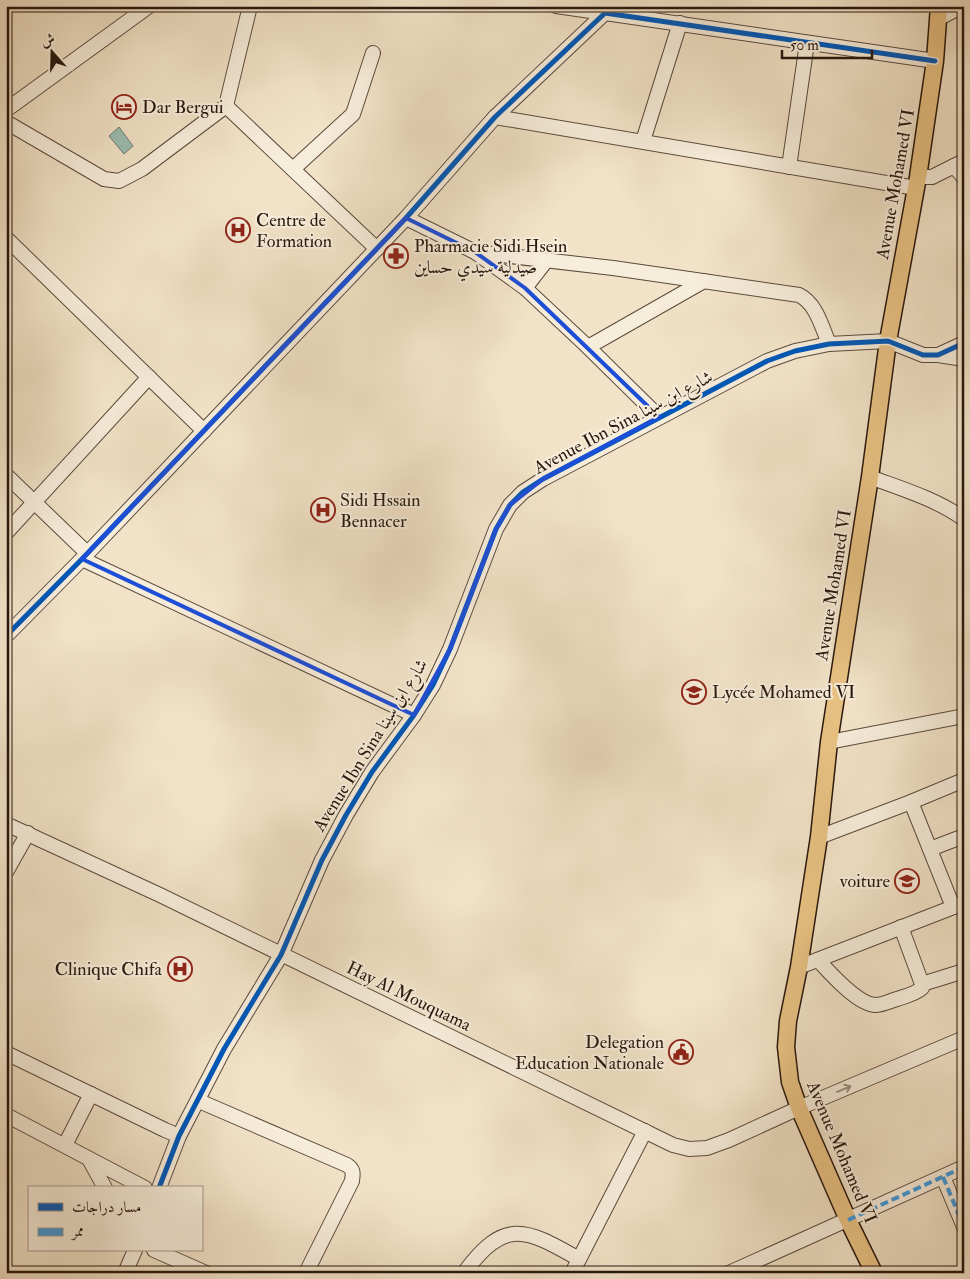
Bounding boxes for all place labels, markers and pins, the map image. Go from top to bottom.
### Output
hotel icon: Dar Bergui [111,94,137,120]
place label: Dar Bergui [142,96,224,119]
place label: Centre de Formation [256,209,332,253]
hospital icon: Centre de Formation [225,217,251,243]
place label: Pharmacie Sidi Hsein صيدلية سيدي حساين [414,235,567,282]
pharmacy icon: Pharmacie Sidi Hsein صيدلية سيدي حساين [383,243,409,269]
place label: Sidi Hssain Bennacer [340,489,421,533]
hospital icon: Sidi Hssain Bennacer [310,497,336,523]
school or university icon: Lycée Mohamed VI [681,679,707,705]
place label: Lycée Mohamed VI [712,681,855,704]
school or university icon: voiture [894,868,920,894]
place label: voiture [839,870,890,893]
hospital icon: Clinique Chifa [167,956,193,982]
place label: Clinique Chifa [55,958,163,981]
place label: Delegation Education Nationale [515,1031,664,1075]
public building icon: Delegation Education Nationale [668,1039,694,1065]

